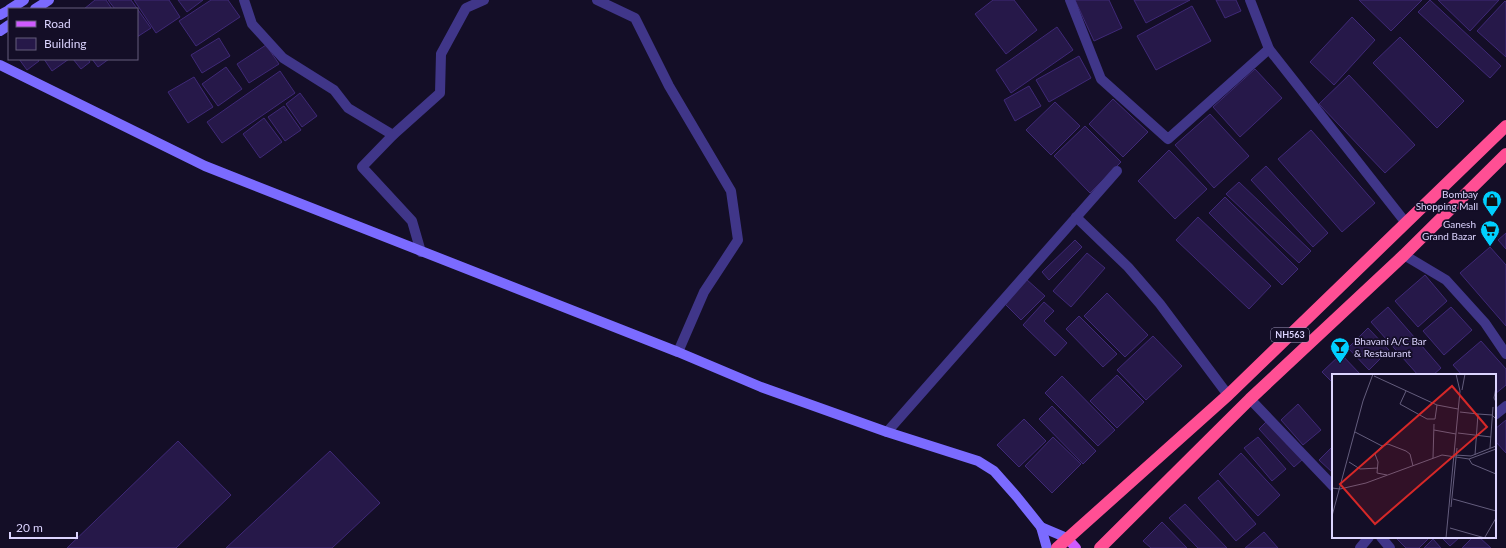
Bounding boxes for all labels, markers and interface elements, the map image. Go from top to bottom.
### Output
legend [8,8,138,60]
text: Road [44,16,71,31]
text: Building [44,36,87,51]
place label: Bombay Shopping Mall [1416,188,1479,212]
shop icon: Bombay Shopping Mall [1481,189,1503,217]
place label: Ganesh Grand Bazar [1422,218,1476,242]
supermarket icon: Ganesh Grand Bazar [1479,219,1501,247]
road number: NH563 [1271,328,1309,342]
place label: Bhavani A/C Bar & Restaurant [1354,335,1427,359]
bar icon: Bhavani A/C Bar & Restaurant [1329,336,1351,364]
inset map [1332,374,1496,538]
scale bar [10,514,77,540]
text: 20 m [16,520,43,535]

